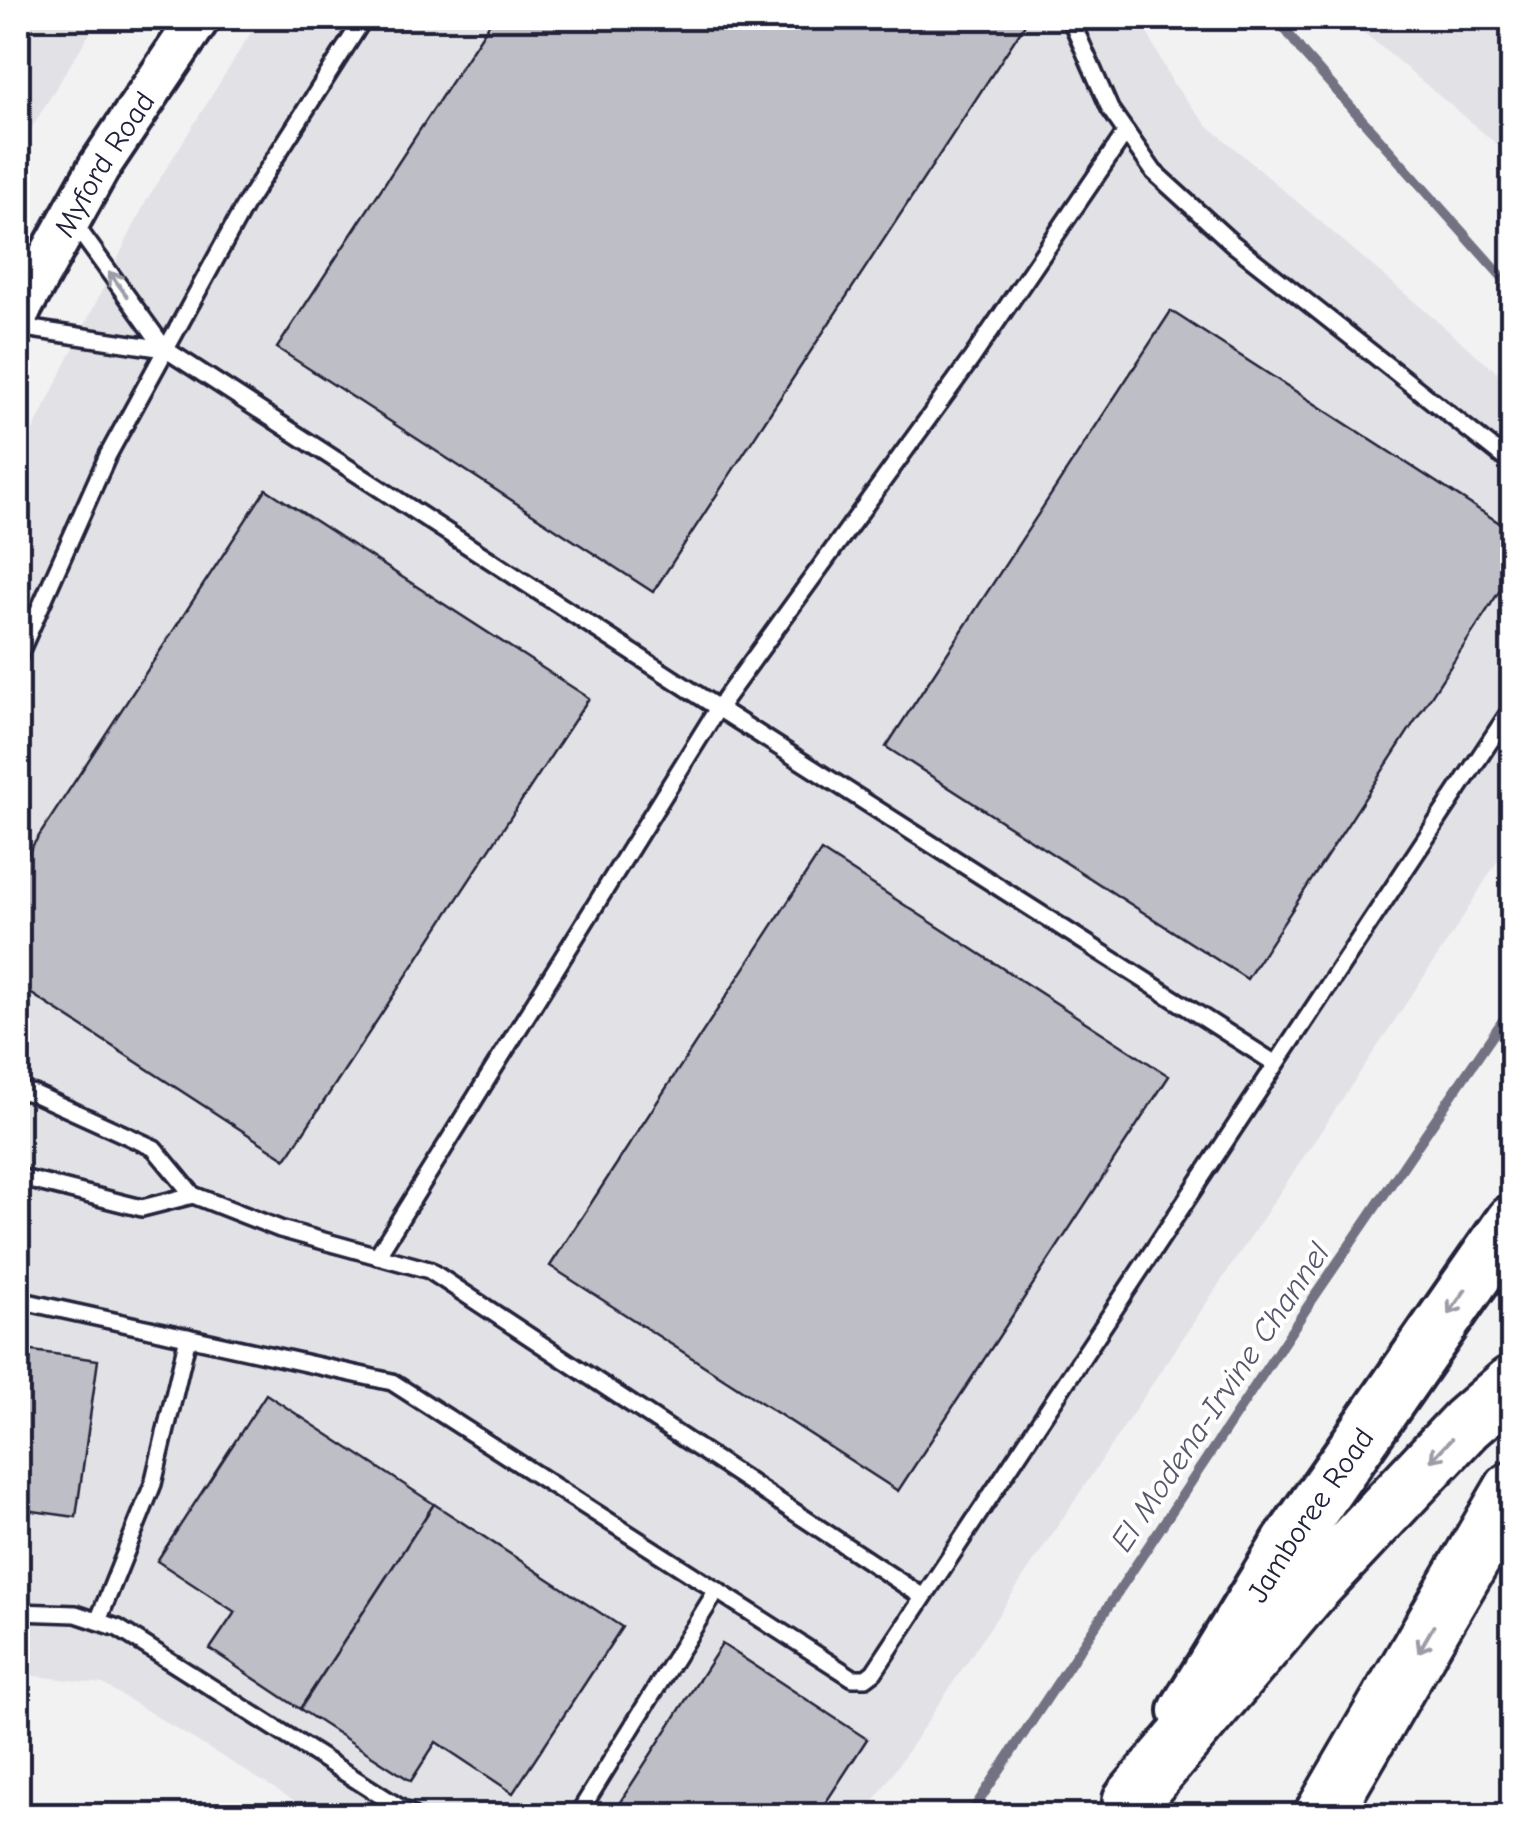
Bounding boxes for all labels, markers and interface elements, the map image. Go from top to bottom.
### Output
street label: Myford Road [46,85,162,243]
one-way arrow [108,271,129,298]
water label: El Modena-Irvine Channel [1103,1235,1338,1558]
one-way arrow [1447,1287,1468,1315]
street label: Jamboree Road [1240,1421,1381,1609]
one-way arrow [1430,1437,1453,1462]
one-way arrow [1416,1624,1436,1653]

